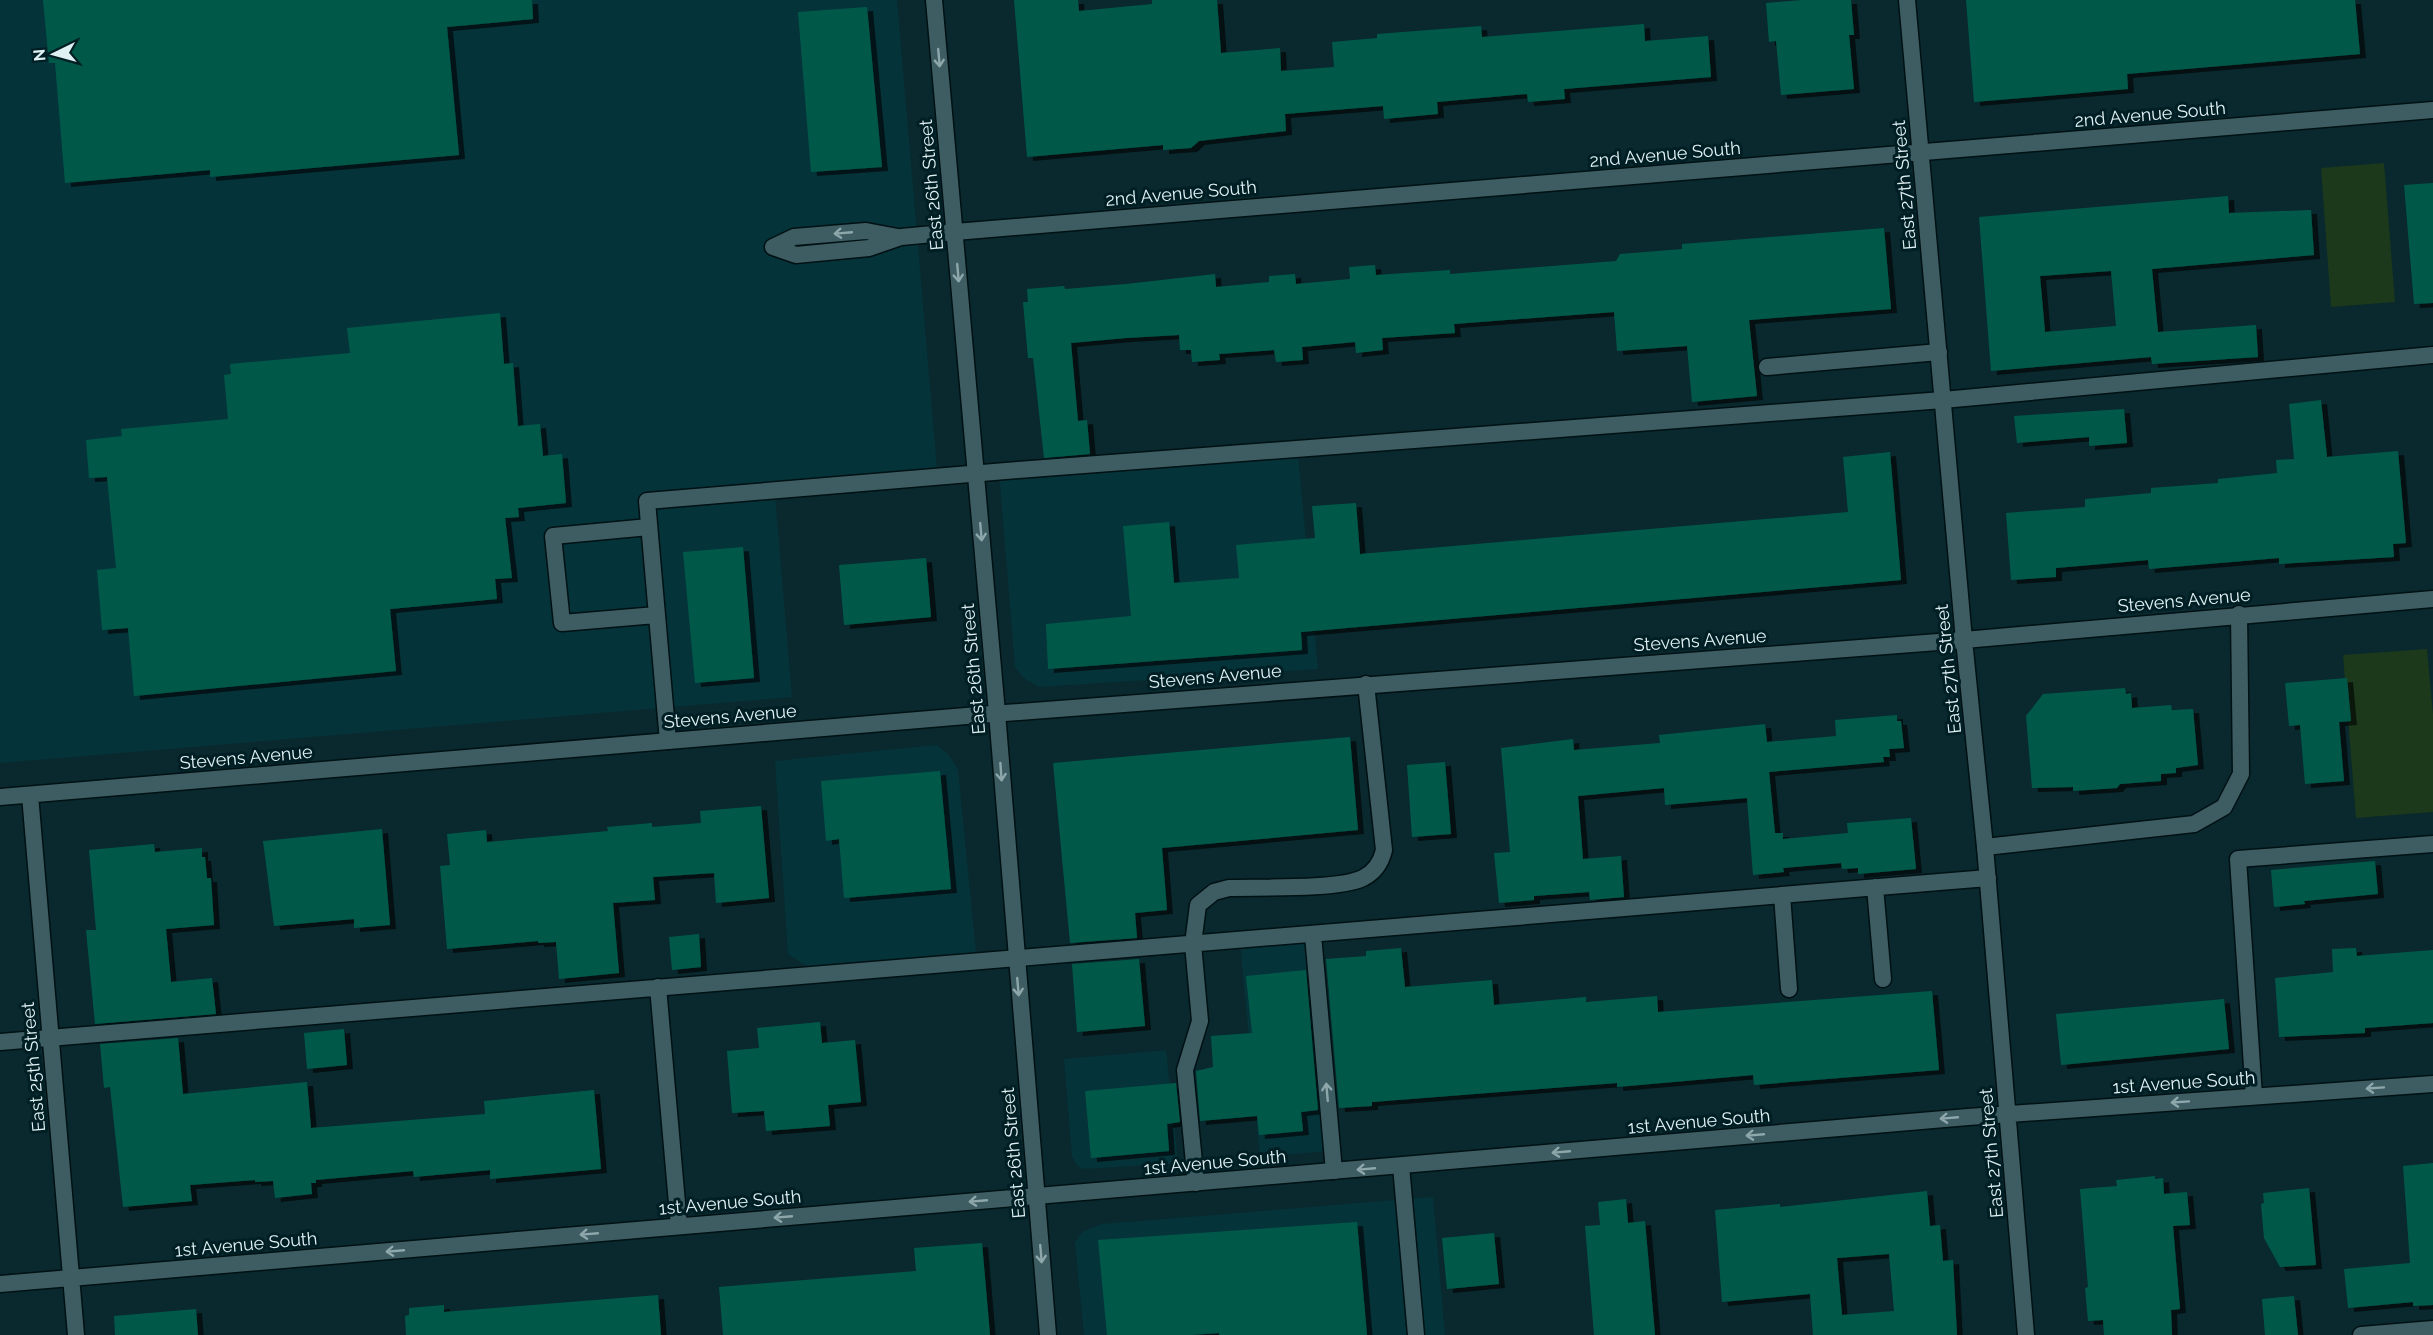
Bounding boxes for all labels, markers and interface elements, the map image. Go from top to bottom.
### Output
north arrow [24,24,84,84]
text: N [30,48,50,62]
one-way arrow [934,48,945,68]
street label: 2nd Avenue South [2074,97,2226,131]
street label: East 26th Street [915,119,947,251]
street label: East 27th Street [1888,119,1920,251]
street label: 2nd Avenue South [1589,137,1741,171]
street label: 2nd Avenue South [1105,176,1257,210]
one-way arrow [833,228,853,239]
one-way arrow [953,263,964,283]
one-way arrow [976,522,987,541]
street label: Stevens Avenue [2117,584,2252,616]
street label: East 26th Street [957,603,989,735]
street label: East 27th Street [1931,603,1965,735]
street label: Stevens Avenue [1633,625,1768,655]
street label: Stevens Avenue [1148,660,1283,692]
street label: Stevens Avenue [663,700,798,732]
street label: Stevens Avenue [179,741,314,773]
one-way arrow [996,761,1007,781]
one-way arrow [1013,976,1024,996]
street label: East 25th Street [17,1001,49,1133]
street label: 1st Avenue South [2112,1067,2256,1097]
one-way arrow [1321,1083,1332,1103]
one-way arrow [2365,1083,2385,1094]
street label: East 26th Street [997,1087,1029,1219]
street label: East 27th Street [1975,1087,2007,1219]
one-way arrow [2171,1097,2191,1108]
street label: 1st Avenue South [1627,1104,1771,1138]
one-way arrow [1940,1113,1960,1124]
one-way arrow [1746,1130,1765,1141]
street label: 1st Avenue South [1143,1145,1287,1179]
one-way arrow [1551,1147,1571,1158]
one-way arrow [1357,1164,1377,1175]
street label: 1st Avenue South [658,1185,802,1219]
one-way arrow [968,1196,988,1207]
one-way arrow [774,1212,794,1223]
street label: 1st Avenue South [174,1227,318,1261]
one-way arrow [579,1228,599,1239]
one-way arrow [1036,1244,1047,1264]
one-way arrow [385,1245,405,1256]

